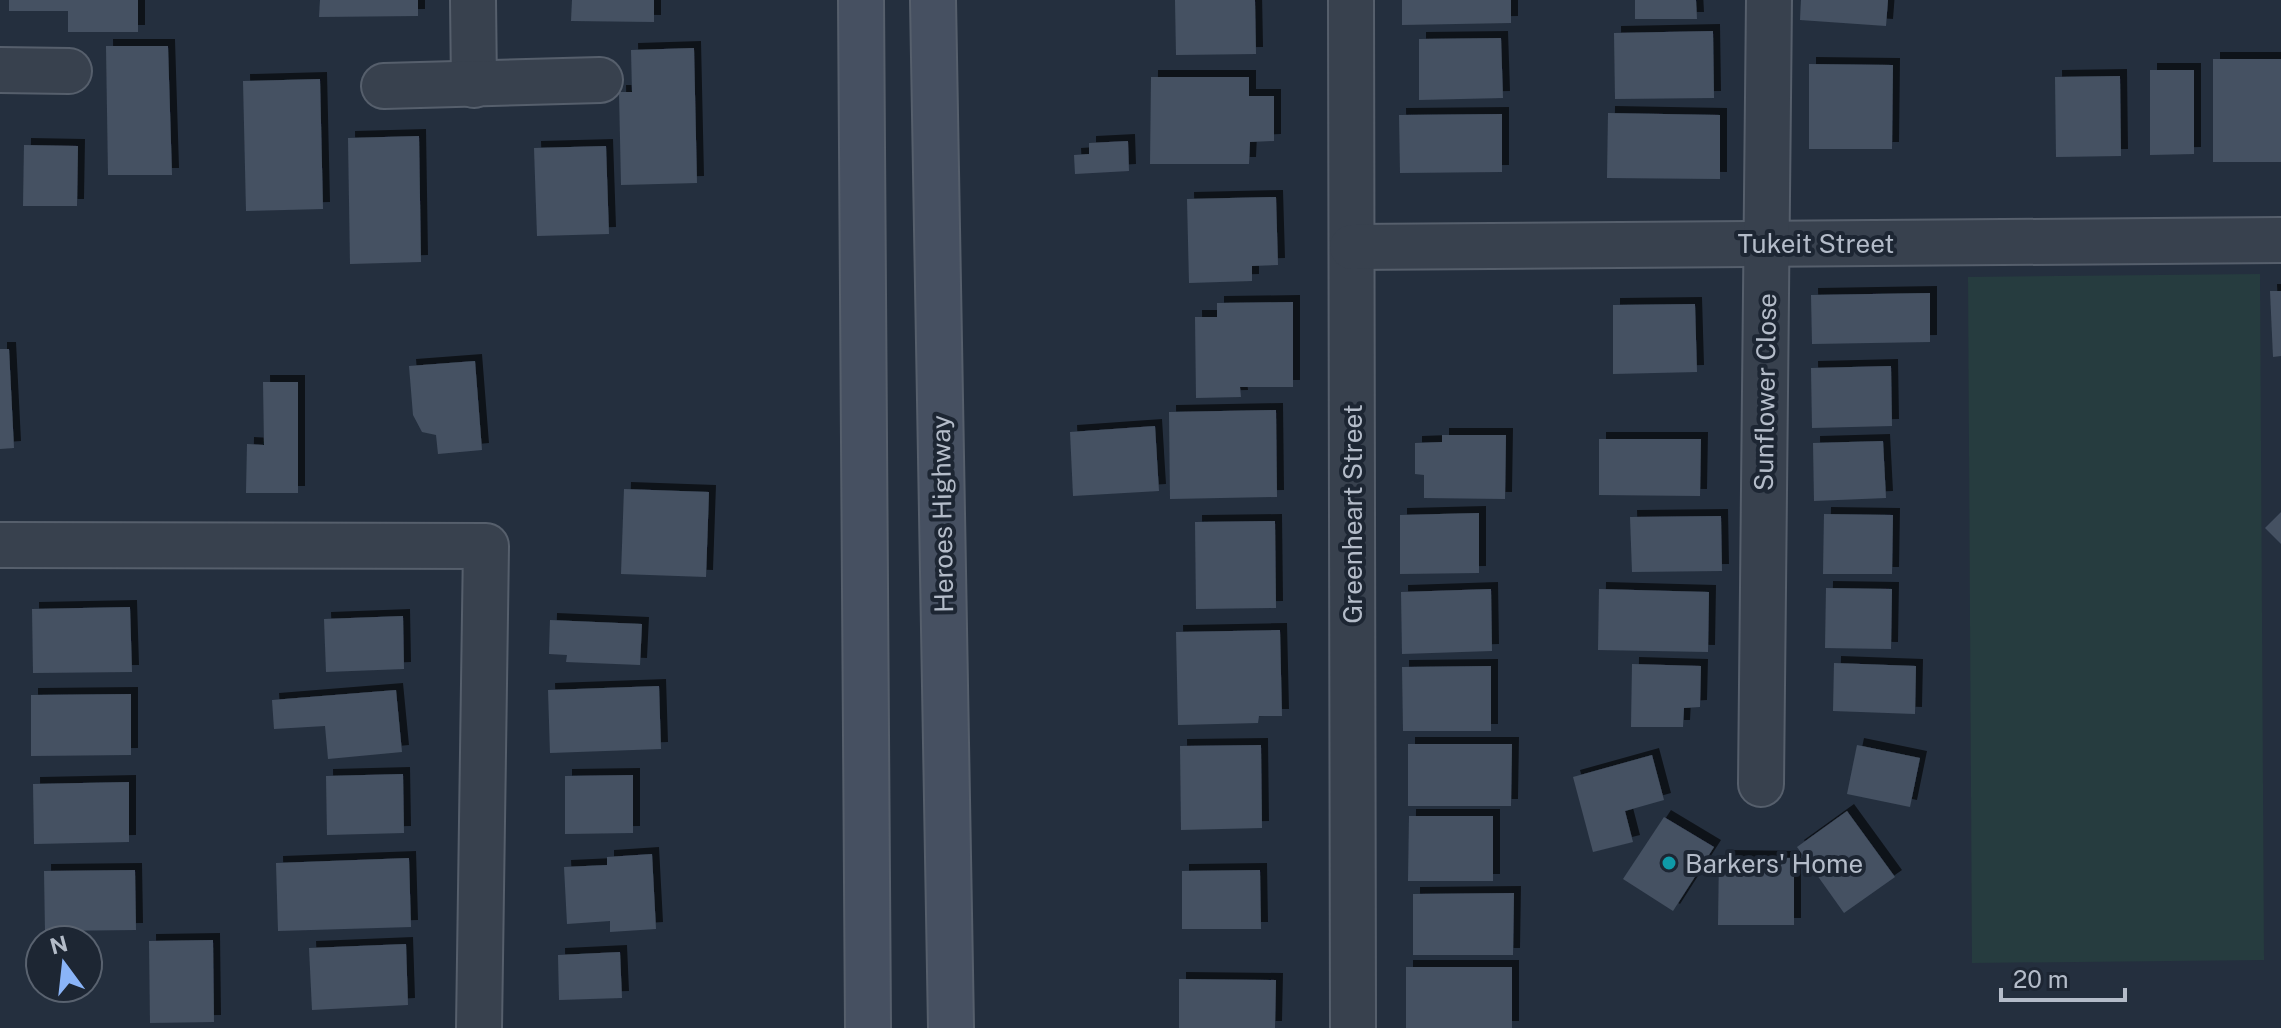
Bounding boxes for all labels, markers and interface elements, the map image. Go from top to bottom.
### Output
street label: Tukeit Street [1738,228,1894,259]
street label: Sunflower Close [1748,293,1782,491]
street label: Greenheart Street [1337,404,1368,624]
street label: Heroes Highway [925,415,959,613]
place label: Barkers' Home [1685,848,1863,879]
marker: Barkers' Home [1660,854,1678,872]
north arrow [24,924,104,1004]
text: N [47,930,71,959]
scale bar [2001,952,2125,1002]
text: 20 m [2013,965,2069,993]

